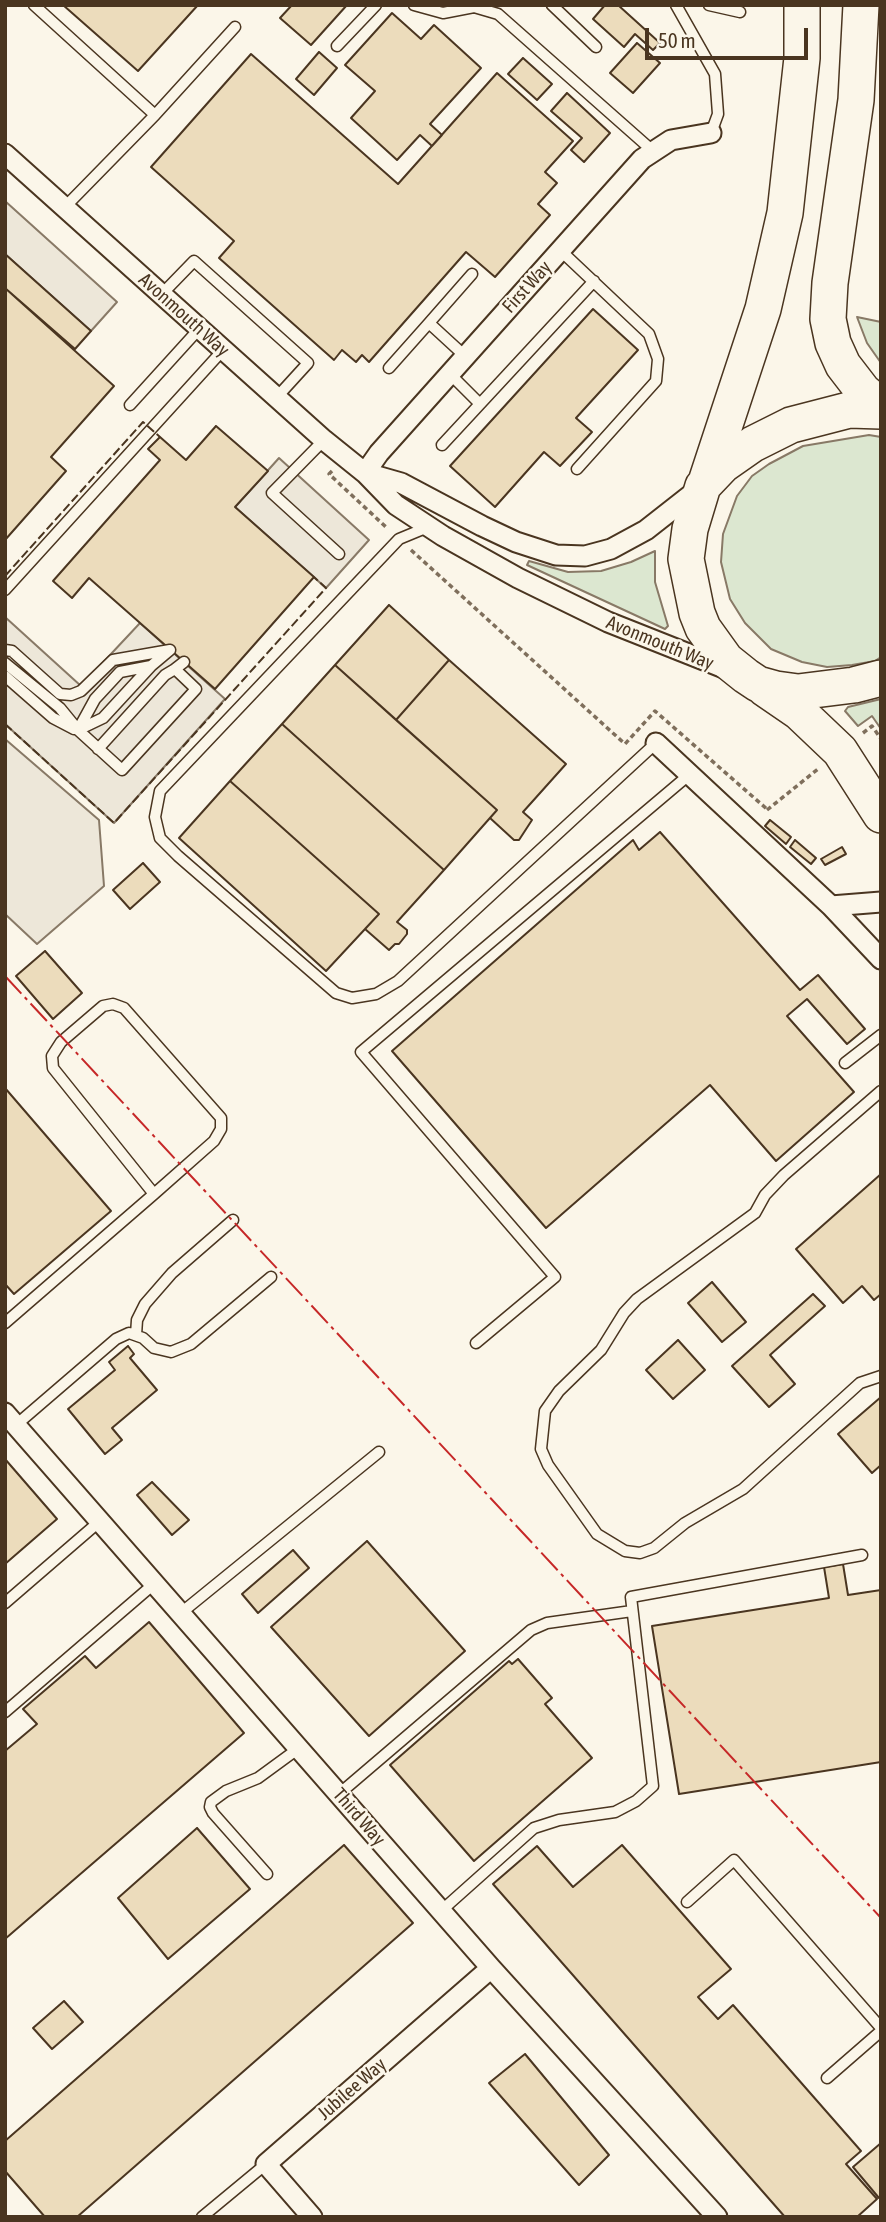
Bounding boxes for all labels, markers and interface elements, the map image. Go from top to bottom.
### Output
scale bar [648,14,811,58]
text: 50 m [658,28,696,52]
street label: First Way [498,256,556,318]
street label: Avonmouth Way [134,268,234,362]
street label: Avonmouth Way [603,611,717,675]
street label: Third Way [328,1784,390,1850]
street label: Jubilee Way [313,2053,391,2125]

